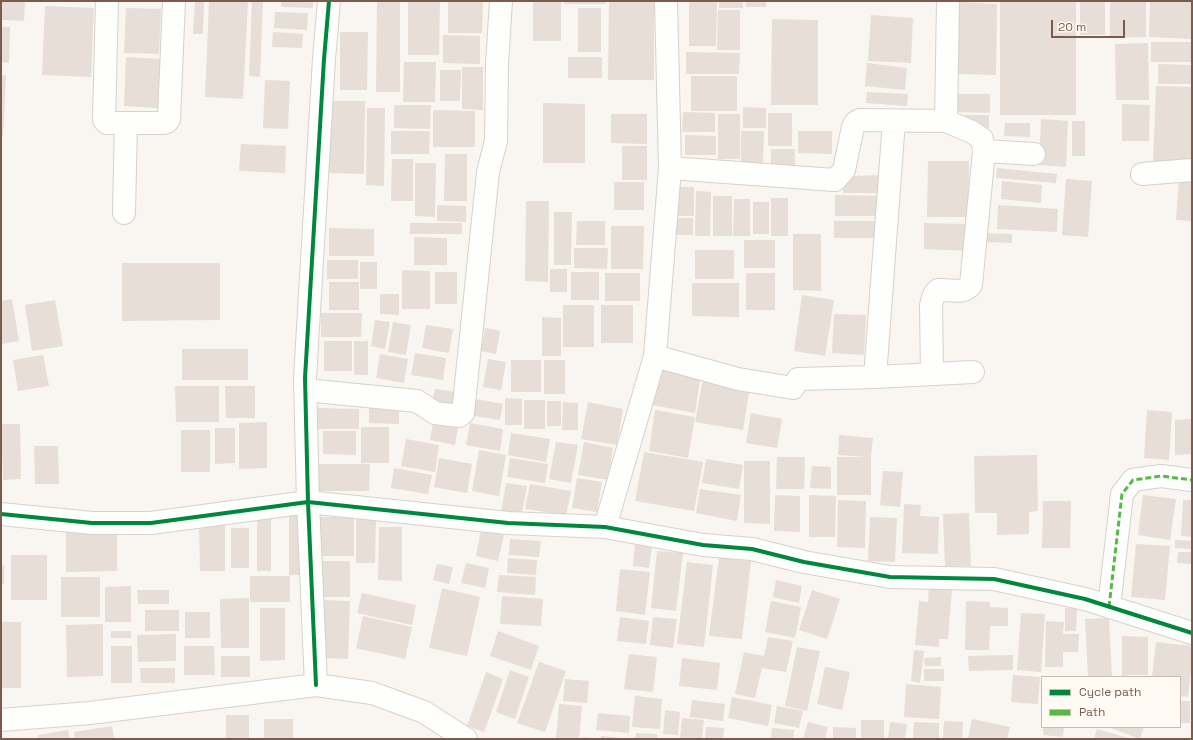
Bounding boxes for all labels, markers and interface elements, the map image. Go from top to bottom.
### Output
scale bar [1053,12,1127,38]
text: 20 m [1058,19,1086,35]
legend [1041,676,1181,728]
text: Cycle path [1079,684,1141,700]
text: Path [1079,704,1105,720]

